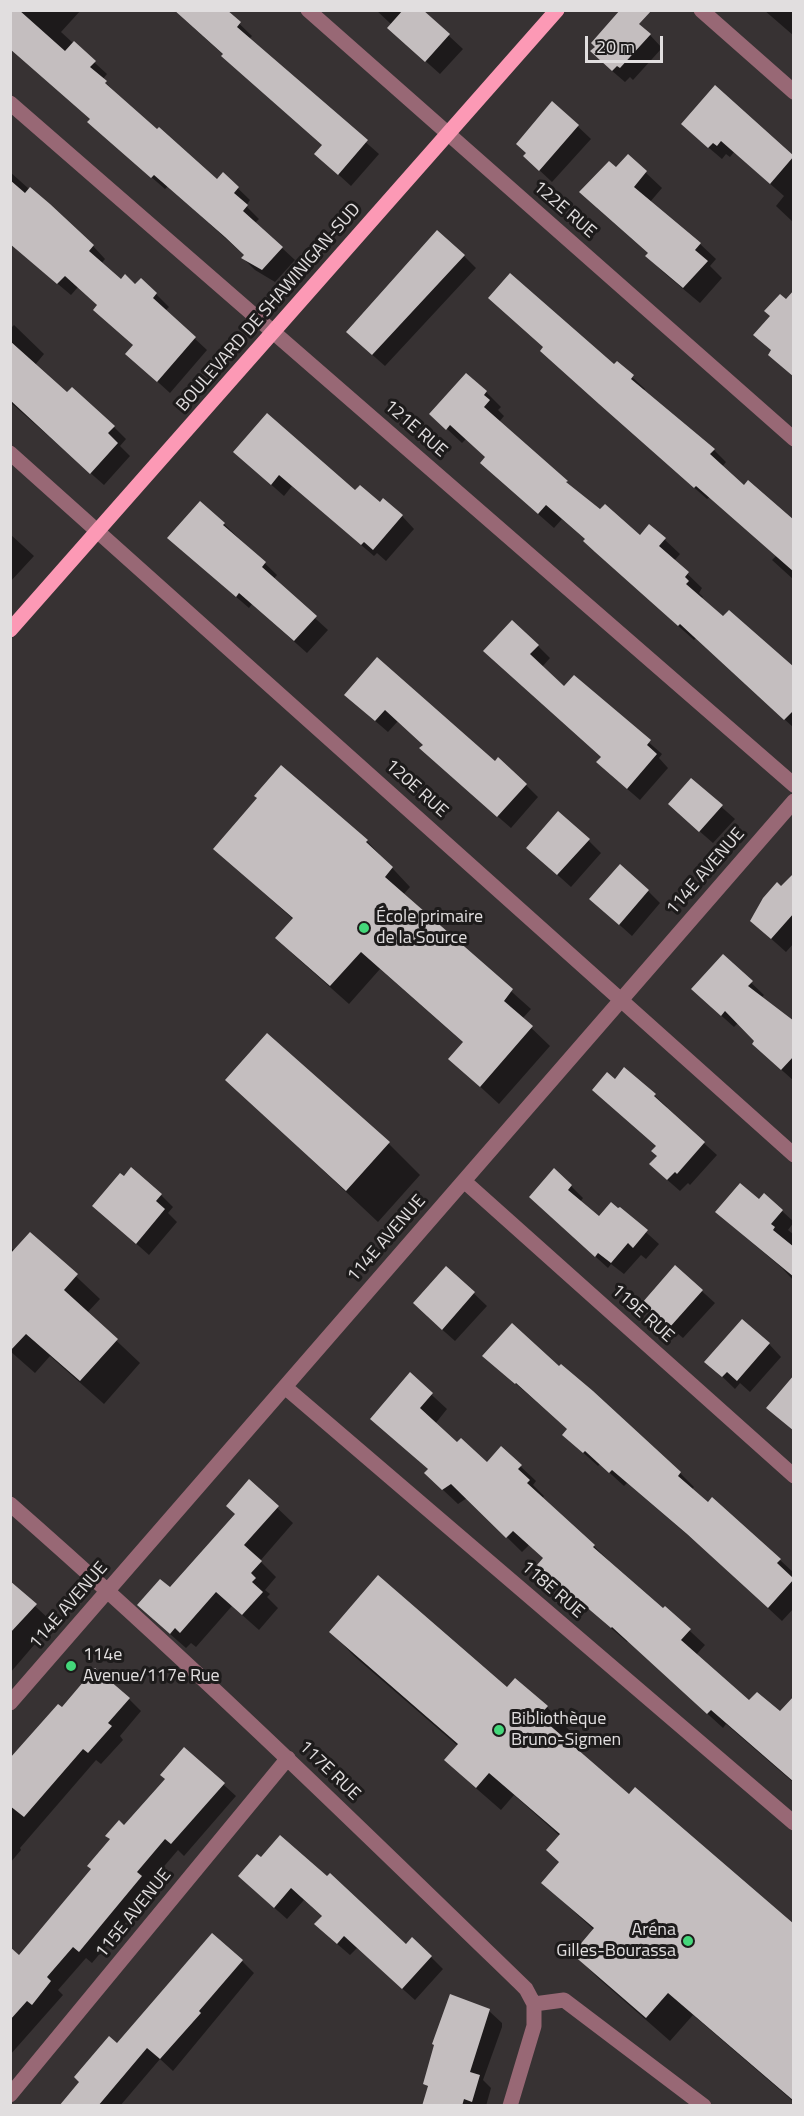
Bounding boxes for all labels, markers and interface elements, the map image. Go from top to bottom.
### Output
scale bar [588,24,666,62]
text: 20 m [596,33,635,60]
street label: 122E RUE [528,177,600,243]
street label: BOULEVARD DE SHAWINIGAN-SUD [172,199,366,417]
street label: 121E RUE [379,396,451,462]
street label: 120E RUE [380,755,452,823]
street label: 114E AVENUE [662,824,750,920]
place label: École primaire de la Source [376,907,483,950]
marker: École primaire de la Source [357,921,371,935]
street label: 114E AVENUE [343,1191,431,1287]
street label: 119E RUE [606,1280,678,1348]
street label: 118E RUE [516,1557,588,1623]
street label: 114E AVENUE [25,1558,113,1654]
place label: 114e Avenue/117e Rue [83,1645,220,1688]
marker: 114e Avenue/117e Rue [64,1659,78,1673]
place label: Bibliothèque Bruno-Sigmen [511,1709,621,1752]
marker: Bibliothèque Bruno-Sigmen [492,1723,506,1737]
street label: 117E RUE [294,1737,364,1805]
street label: 115E AVENUE [91,1865,177,1963]
place label: Aréna Gilles-Bourassa [556,1920,676,1962]
marker: Aréna Gilles-Bourassa [681,1934,695,1948]

